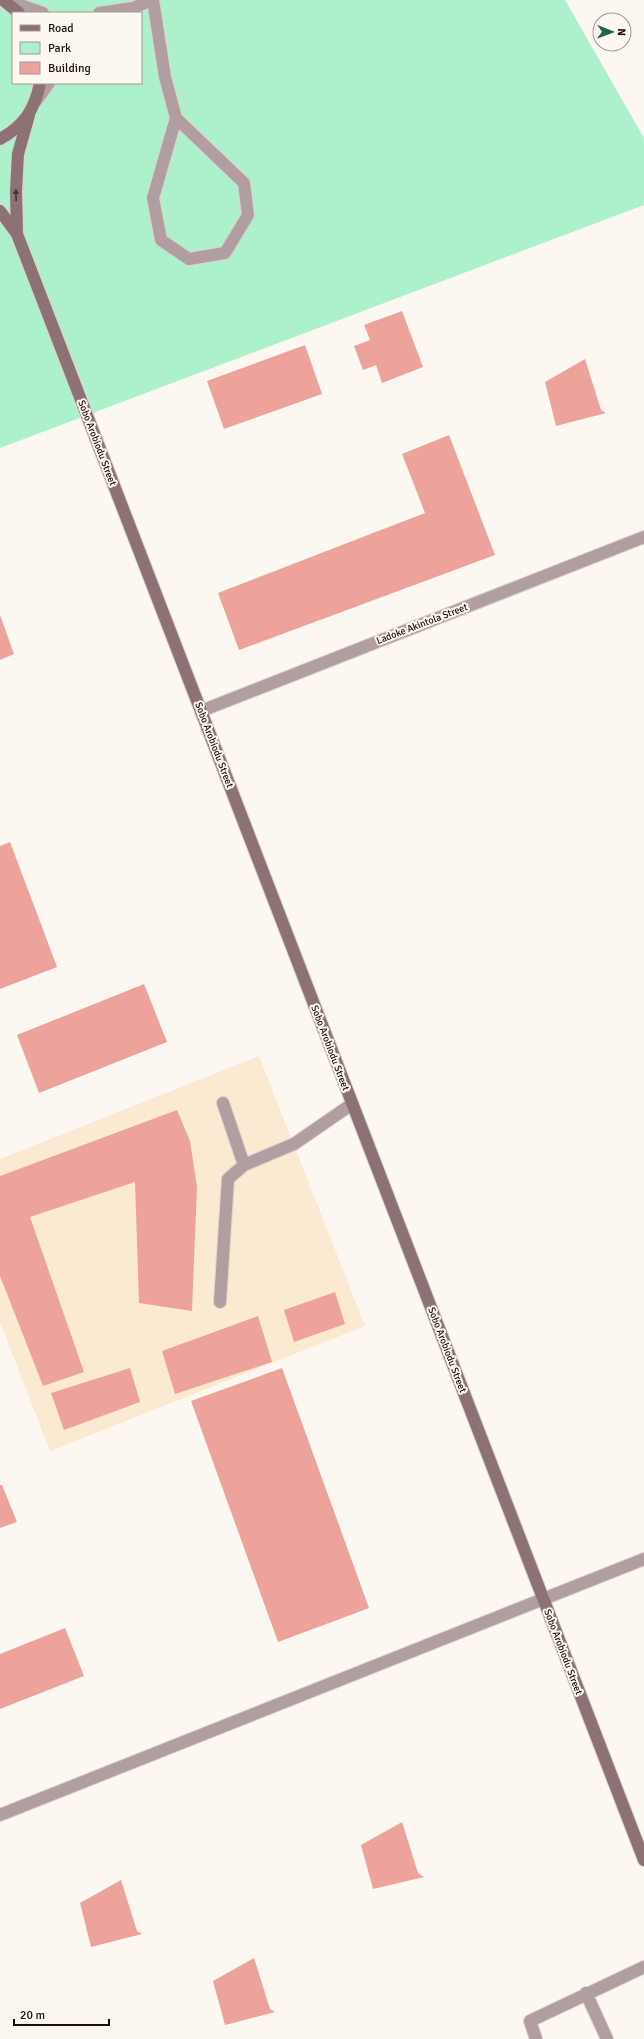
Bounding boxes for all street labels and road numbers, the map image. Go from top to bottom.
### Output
street label: Sobo Arobiodu Street [75,399,119,488]
street label: Ladoke Akintola Street [375,601,470,647]
street label: Sobo Arobiodu Street [192,701,236,790]
street label: Sobo Arobiodu Street [308,1004,352,1093]
street label: Sobo Arobiodu Street [425,1306,469,1395]
street label: Sobo Arobiodu Street [541,1608,585,1697]

